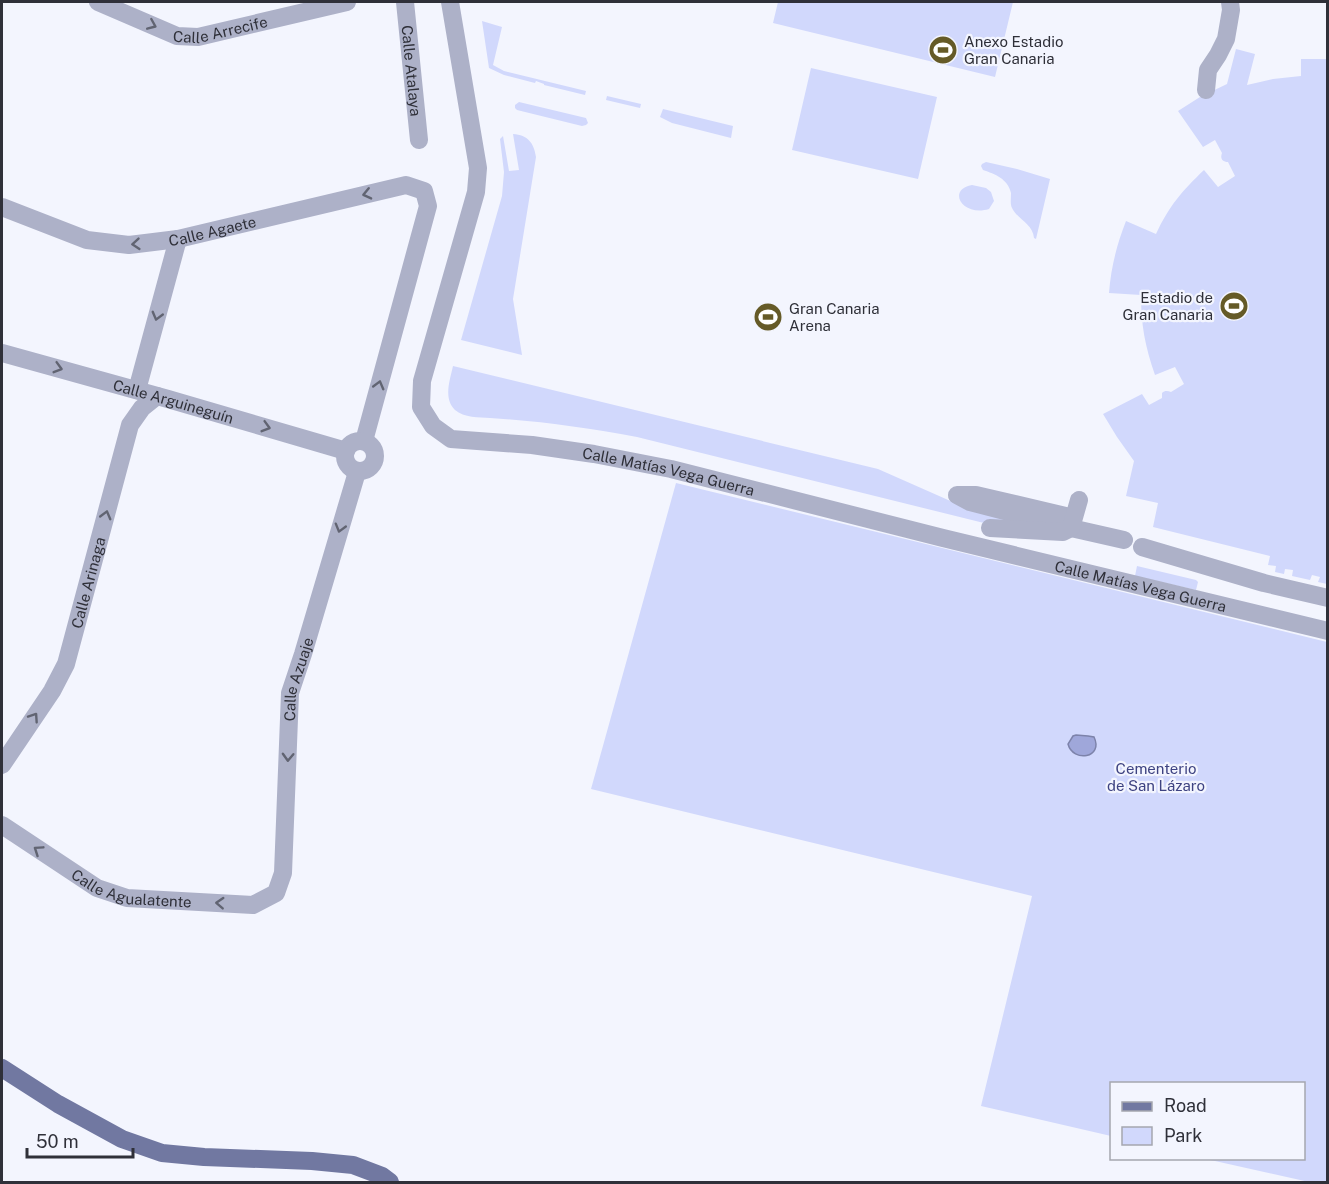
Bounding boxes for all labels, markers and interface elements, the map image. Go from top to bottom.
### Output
street label: Calle Arrecife [173,12,269,46]
one-way arrow [145,17,156,29]
street label: Calle Atalaya [399,24,425,117]
place label: Anexo Estadio Gran Canaria [964,33,1063,67]
sports icon: Anexo Estadio Gran Canaria [927,34,959,66]
one-way arrow [362,187,372,200]
street label: Calle Agaete [168,212,258,249]
one-way arrow [131,237,140,250]
place label: Estadio de Gran Canaria [1123,289,1213,323]
sports icon: Estadio de Gran Canaria [1218,290,1250,322]
place label: Gran Canaria Arena [789,300,880,334]
sports icon: Gran Canaria Arena [752,301,784,333]
one-way arrow [152,310,165,320]
one-way arrow [53,361,63,374]
street label: Calle Arguineguín [111,376,236,426]
one-way arrow [372,380,384,391]
one-way arrow [260,420,271,432]
street label: Calle Matías Vega Guerra [581,444,756,498]
one-way arrow [99,510,111,521]
one-way arrow [335,522,347,533]
street label: Calle Arinaga [67,535,108,630]
street label: Calle Matías Vega Guerra [1053,557,1228,615]
street label: Calle Azuaje [280,635,316,722]
one-way arrow [27,713,38,724]
one-way arrow [281,753,294,762]
park label: Cementerio de San Lázaro [1107,760,1205,794]
one-way arrow [34,846,45,857]
street label: Calle Agualatente [69,865,192,910]
one-way arrow [216,896,225,909]
legend [1110,1082,1305,1160]
text: Road [1164,1095,1207,1116]
scale bar [27,1121,134,1159]
text: Park [1164,1125,1202,1146]
text: 50 m [36,1131,79,1152]

